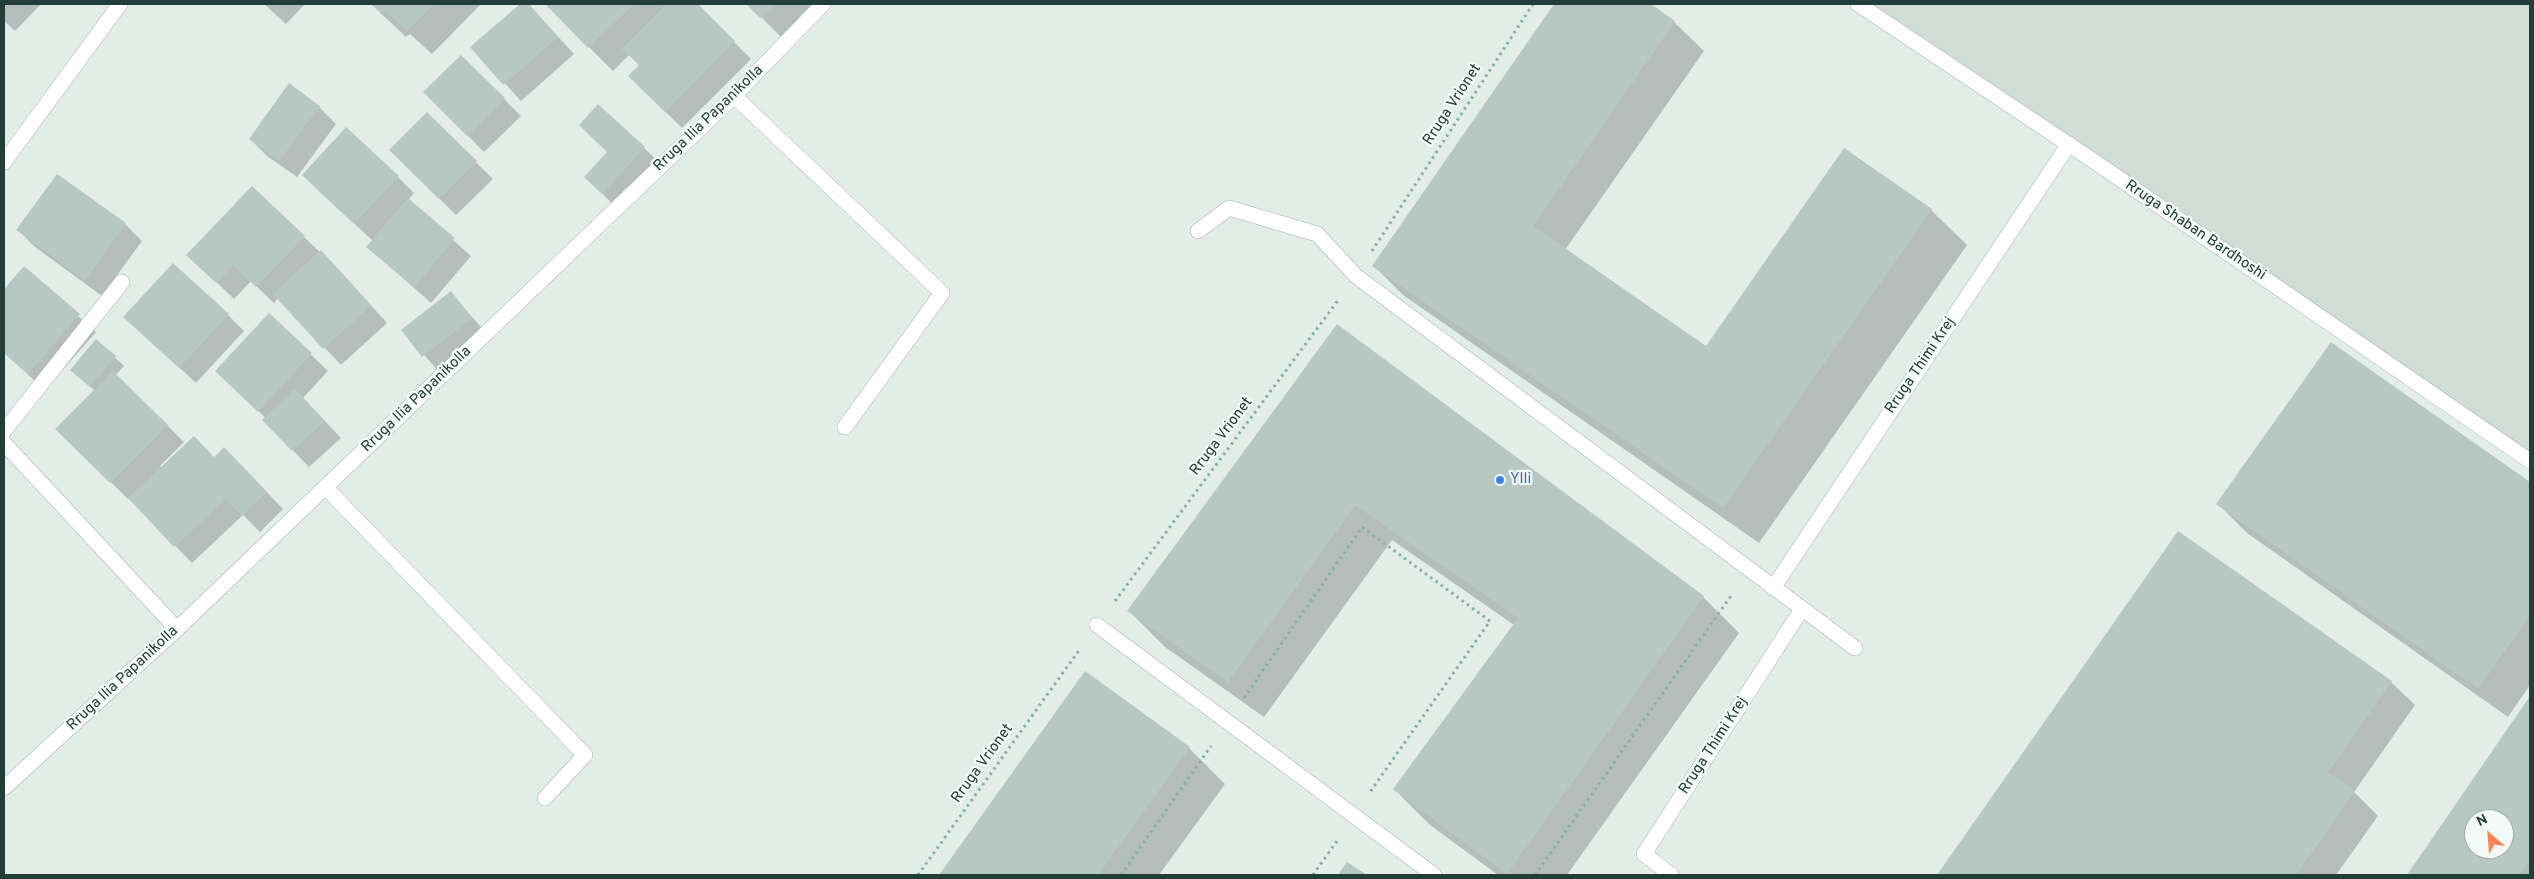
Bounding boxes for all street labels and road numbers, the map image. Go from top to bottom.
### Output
street label: Rruga Vrionet [1420,61,1486,149]
street label: Rruga Ilia Papanikolla [650,62,768,176]
street label: Rruga Shaban Bardhoshi [2121,177,2269,285]
street label: Rruga Thimi Krej [1882,314,1960,418]
street label: Rruga Ilia Papanikolla [358,343,476,457]
street label: Rruga Vrionet [1187,394,1257,480]
street label: Rruga Ilia Papanikolla [64,623,182,735]
street label: Rruga Thimi Krej [1676,694,1752,798]
street label: Rruga Vrionet [948,721,1018,807]

